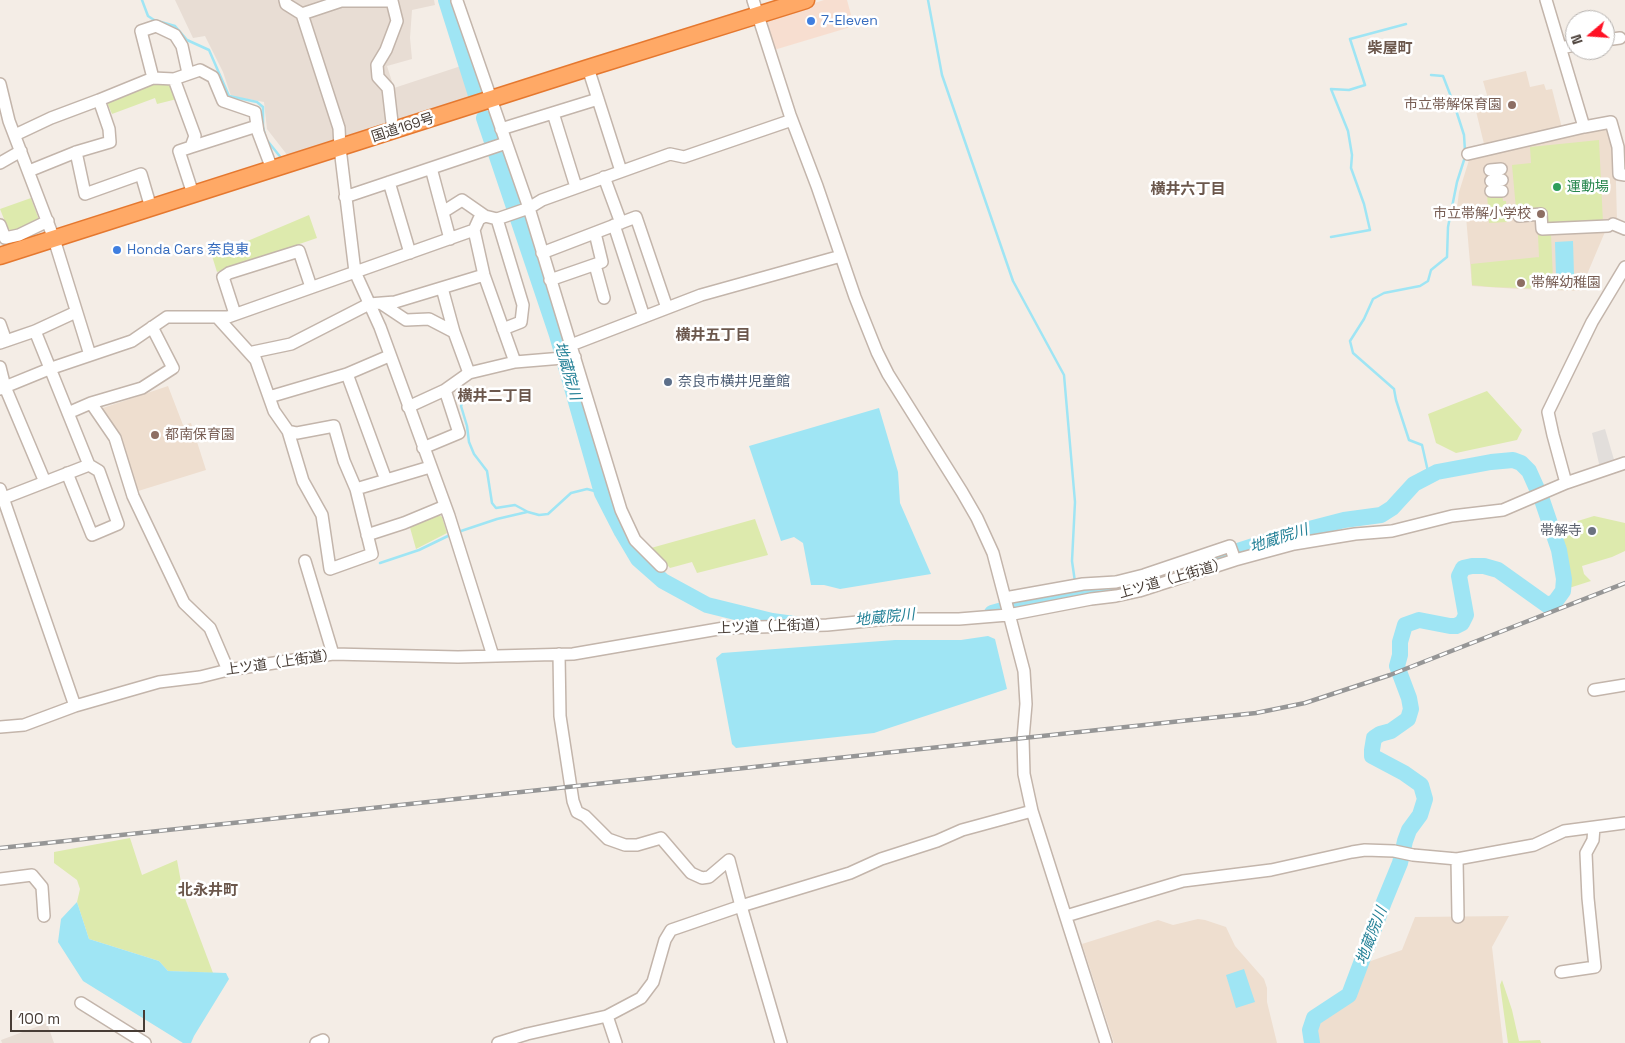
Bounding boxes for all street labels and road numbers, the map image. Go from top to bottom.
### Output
street label: 国道169号 [370,110,436,146]
street label: 上ツ道（上街道） [1117,555,1229,603]
street label: 上ツ道（上街道） [717,617,829,637]
street label: 上ツ道（上街道） [224,647,338,679]

